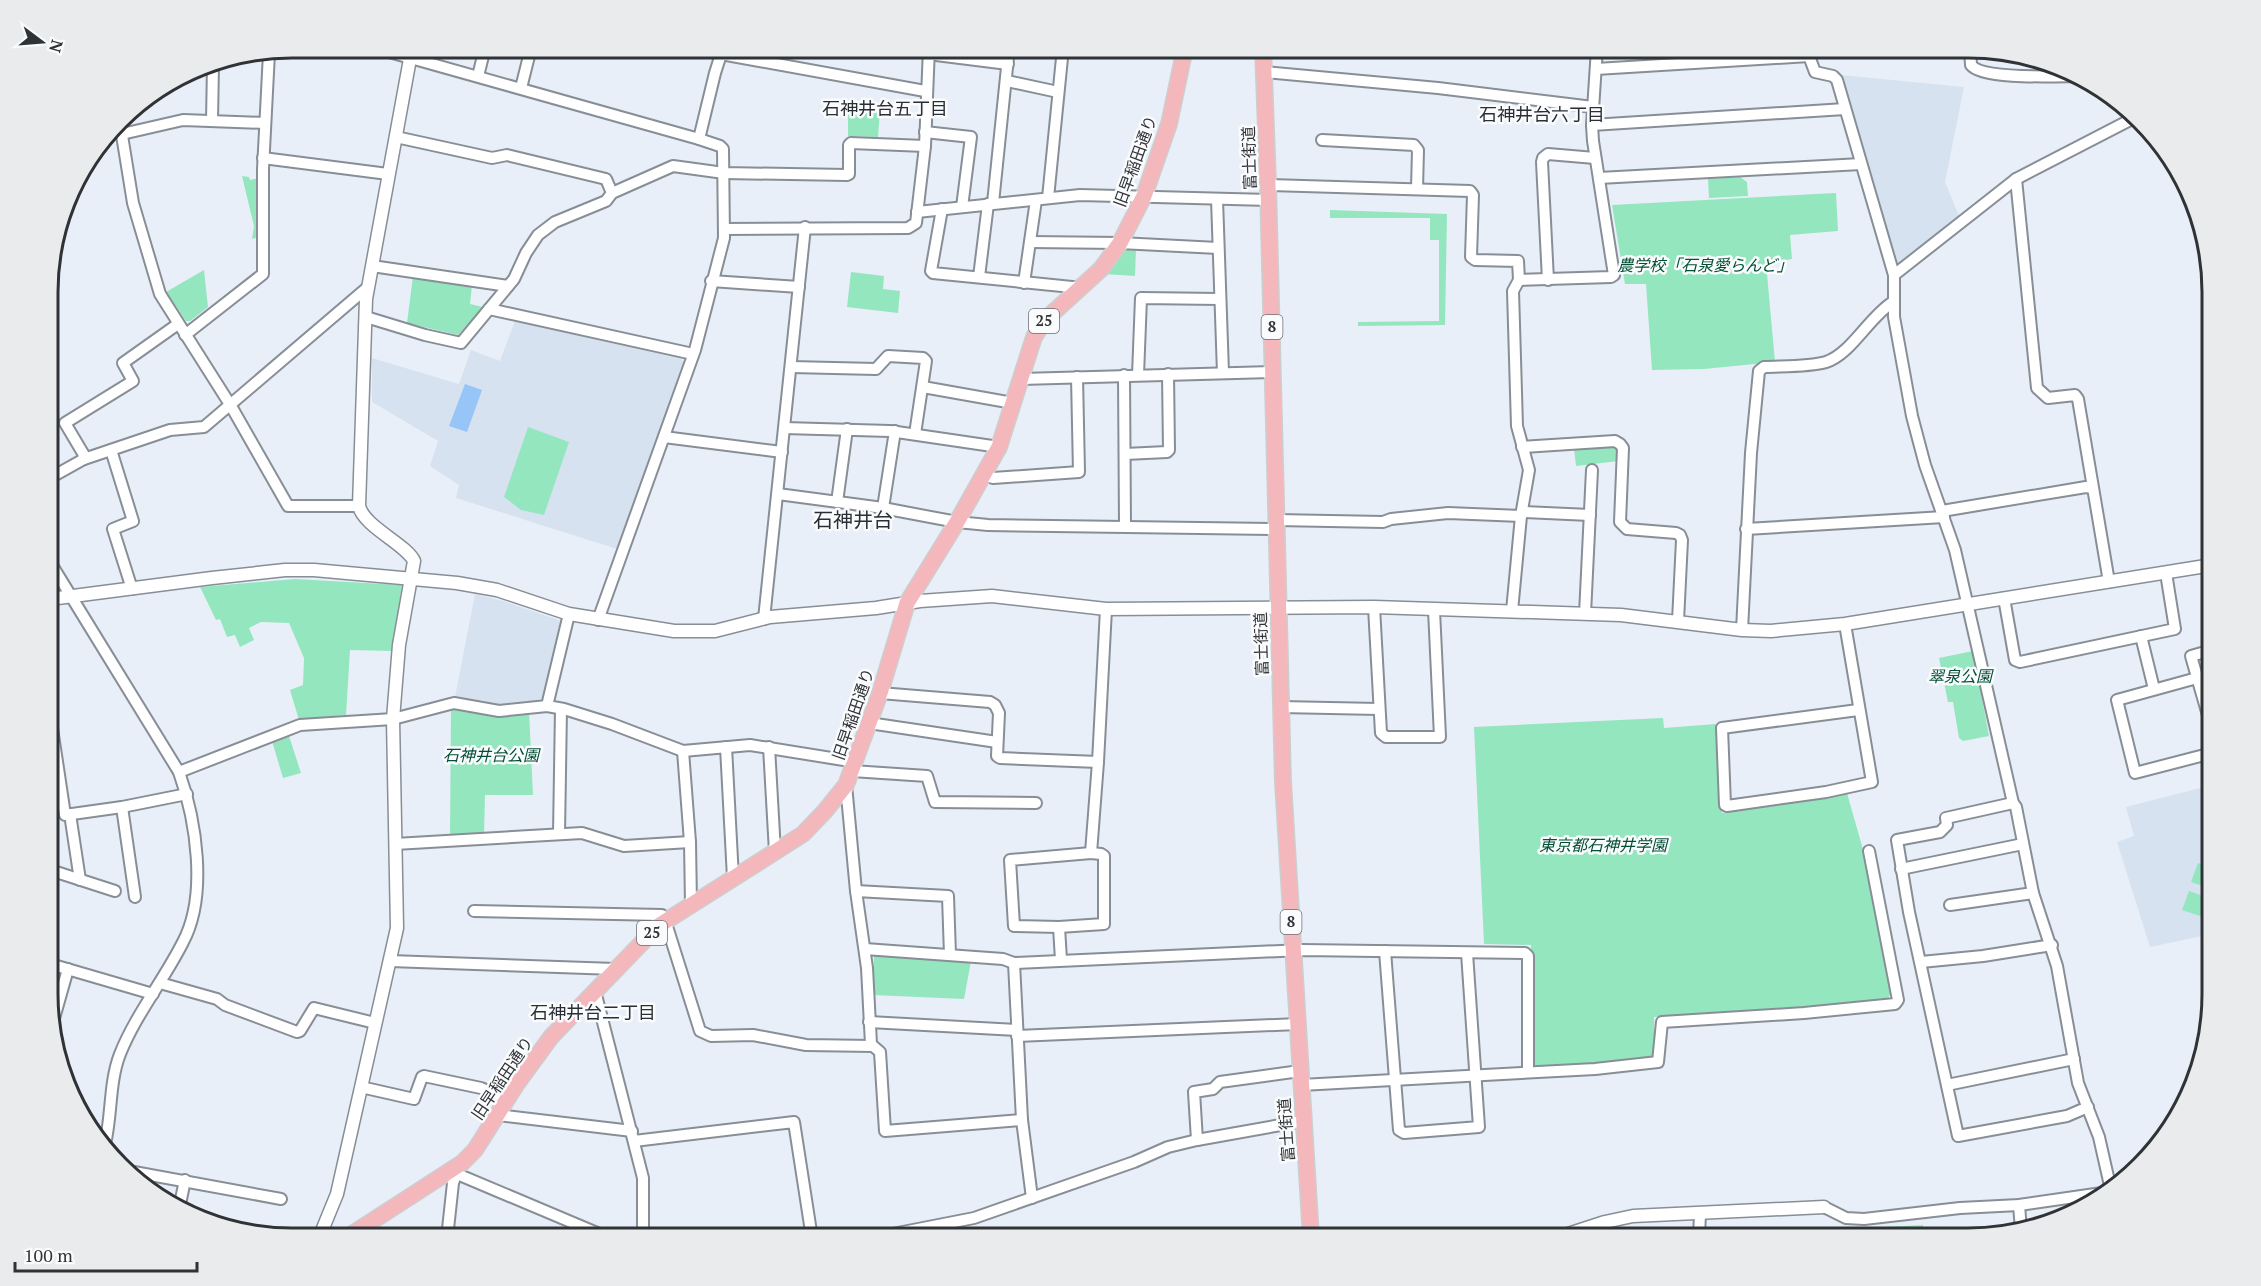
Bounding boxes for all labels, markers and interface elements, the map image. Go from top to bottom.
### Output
north arrow [12,12,72,72]
text: N [44,37,69,55]
district label: 石神井台五丁目 [822,96,948,120]
district label: 石神井台六丁目 [1479,102,1605,126]
street label: 旧早稲田通り [1108,112,1162,210]
street label: 富士街道 [1237,126,1261,190]
park label: 農学校「石泉愛らんど」 [1617,254,1793,276]
road number: 25 [1029,309,1059,333]
road number: 8 [1262,315,1282,339]
district label: 石神井台 [813,506,893,533]
street label: 富士街道 [1249,612,1273,676]
street label: 旧早稲田通り [827,665,879,763]
park label: 翠泉公園 [1928,665,1994,687]
park label: 石神井台公園 [443,744,541,766]
park label: 東京都石神井学園 [1539,834,1669,856]
road number: 8 [1280,910,1302,934]
road number: 25 [637,921,667,945]
district label: 石神井台二丁目 [530,1000,656,1024]
street label: 旧早稲田通り [466,1032,538,1124]
street label: 富士街道 [1273,1097,1299,1163]
scale bar [15,1235,196,1273]
text: 100 m [24,1243,73,1267]

